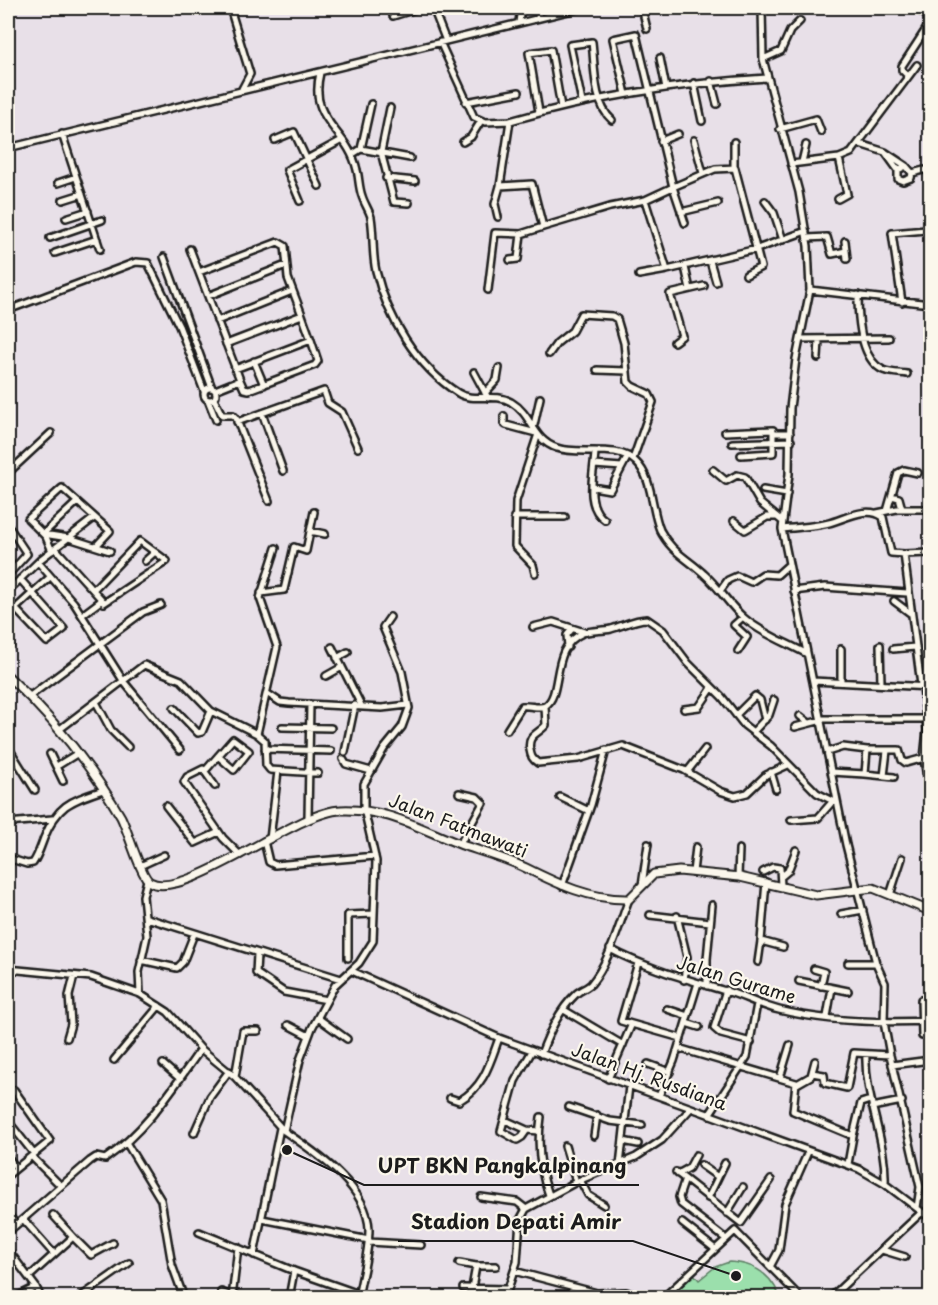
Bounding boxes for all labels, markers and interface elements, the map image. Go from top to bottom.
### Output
street label: Jalan Fatmawati [385,786,532,864]
street label: Jalan Gurame [673,948,799,1010]
street label: Jalan Hj. Rusdiana [568,1035,731,1116]
callout: UPT BKN Pangkalpinang [364,1147,639,1185]
text: UPT BKN Pangkalpinang [378,1150,626,1180]
callout: Stadion Depati Amir [398,1203,633,1241]
text: Stadion Depati Amir [411,1206,622,1236]

